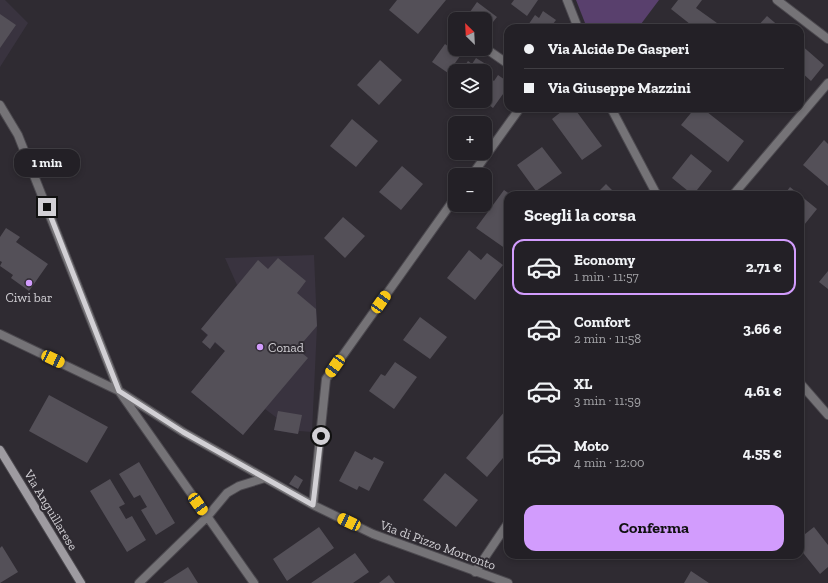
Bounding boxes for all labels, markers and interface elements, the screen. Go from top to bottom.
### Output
north arrow [448,12,492,56]
map controls [448,12,492,212]
text: Via Alcide De Gasperi [548,40,689,58]
button: layers [448,64,492,108]
text: Via Giuseppe Mazzini [548,79,691,97]
button: + [448,116,492,160]
callout: 1 min [14,149,80,177]
text: 1 min [32,155,62,170]
button: − [448,168,492,212]
route end [38,198,56,216]
text: Scegli la corsa [524,204,636,226]
icon: car [526,249,562,285]
text: Economy [574,251,635,269]
text: 2.71 € [746,258,782,276]
text: 1 min · 11:57 [574,269,639,284]
marker: Ciwi bar [24,278,34,288]
car [369,289,393,315]
place label: Ciwi bar [5,290,53,305]
icon: car [526,311,562,347]
text: Comfort [574,313,630,331]
text: 3.66 € [743,320,782,338]
text: 2 min · 11:58 [574,331,641,346]
place label: Conad [268,340,304,355]
marker: Conad [255,342,265,352]
car [40,348,66,370]
car [323,353,347,379]
icon: car [526,373,562,409]
text: XL [574,375,592,393]
text: 4.61 € [744,382,782,400]
text: 3 min · 11:59 [574,393,641,408]
route start [312,427,330,445]
icon: car [526,435,562,471]
text: Moto [574,437,609,455]
text: 4.55 € [743,444,782,462]
text: 4 min · 12:00 [574,455,645,470]
street label: Via Anguillarese [21,466,81,553]
car [186,491,210,517]
button: Conferma [524,505,784,551]
car [336,511,362,533]
street label: Via di Pizzo Morronto [377,517,498,573]

